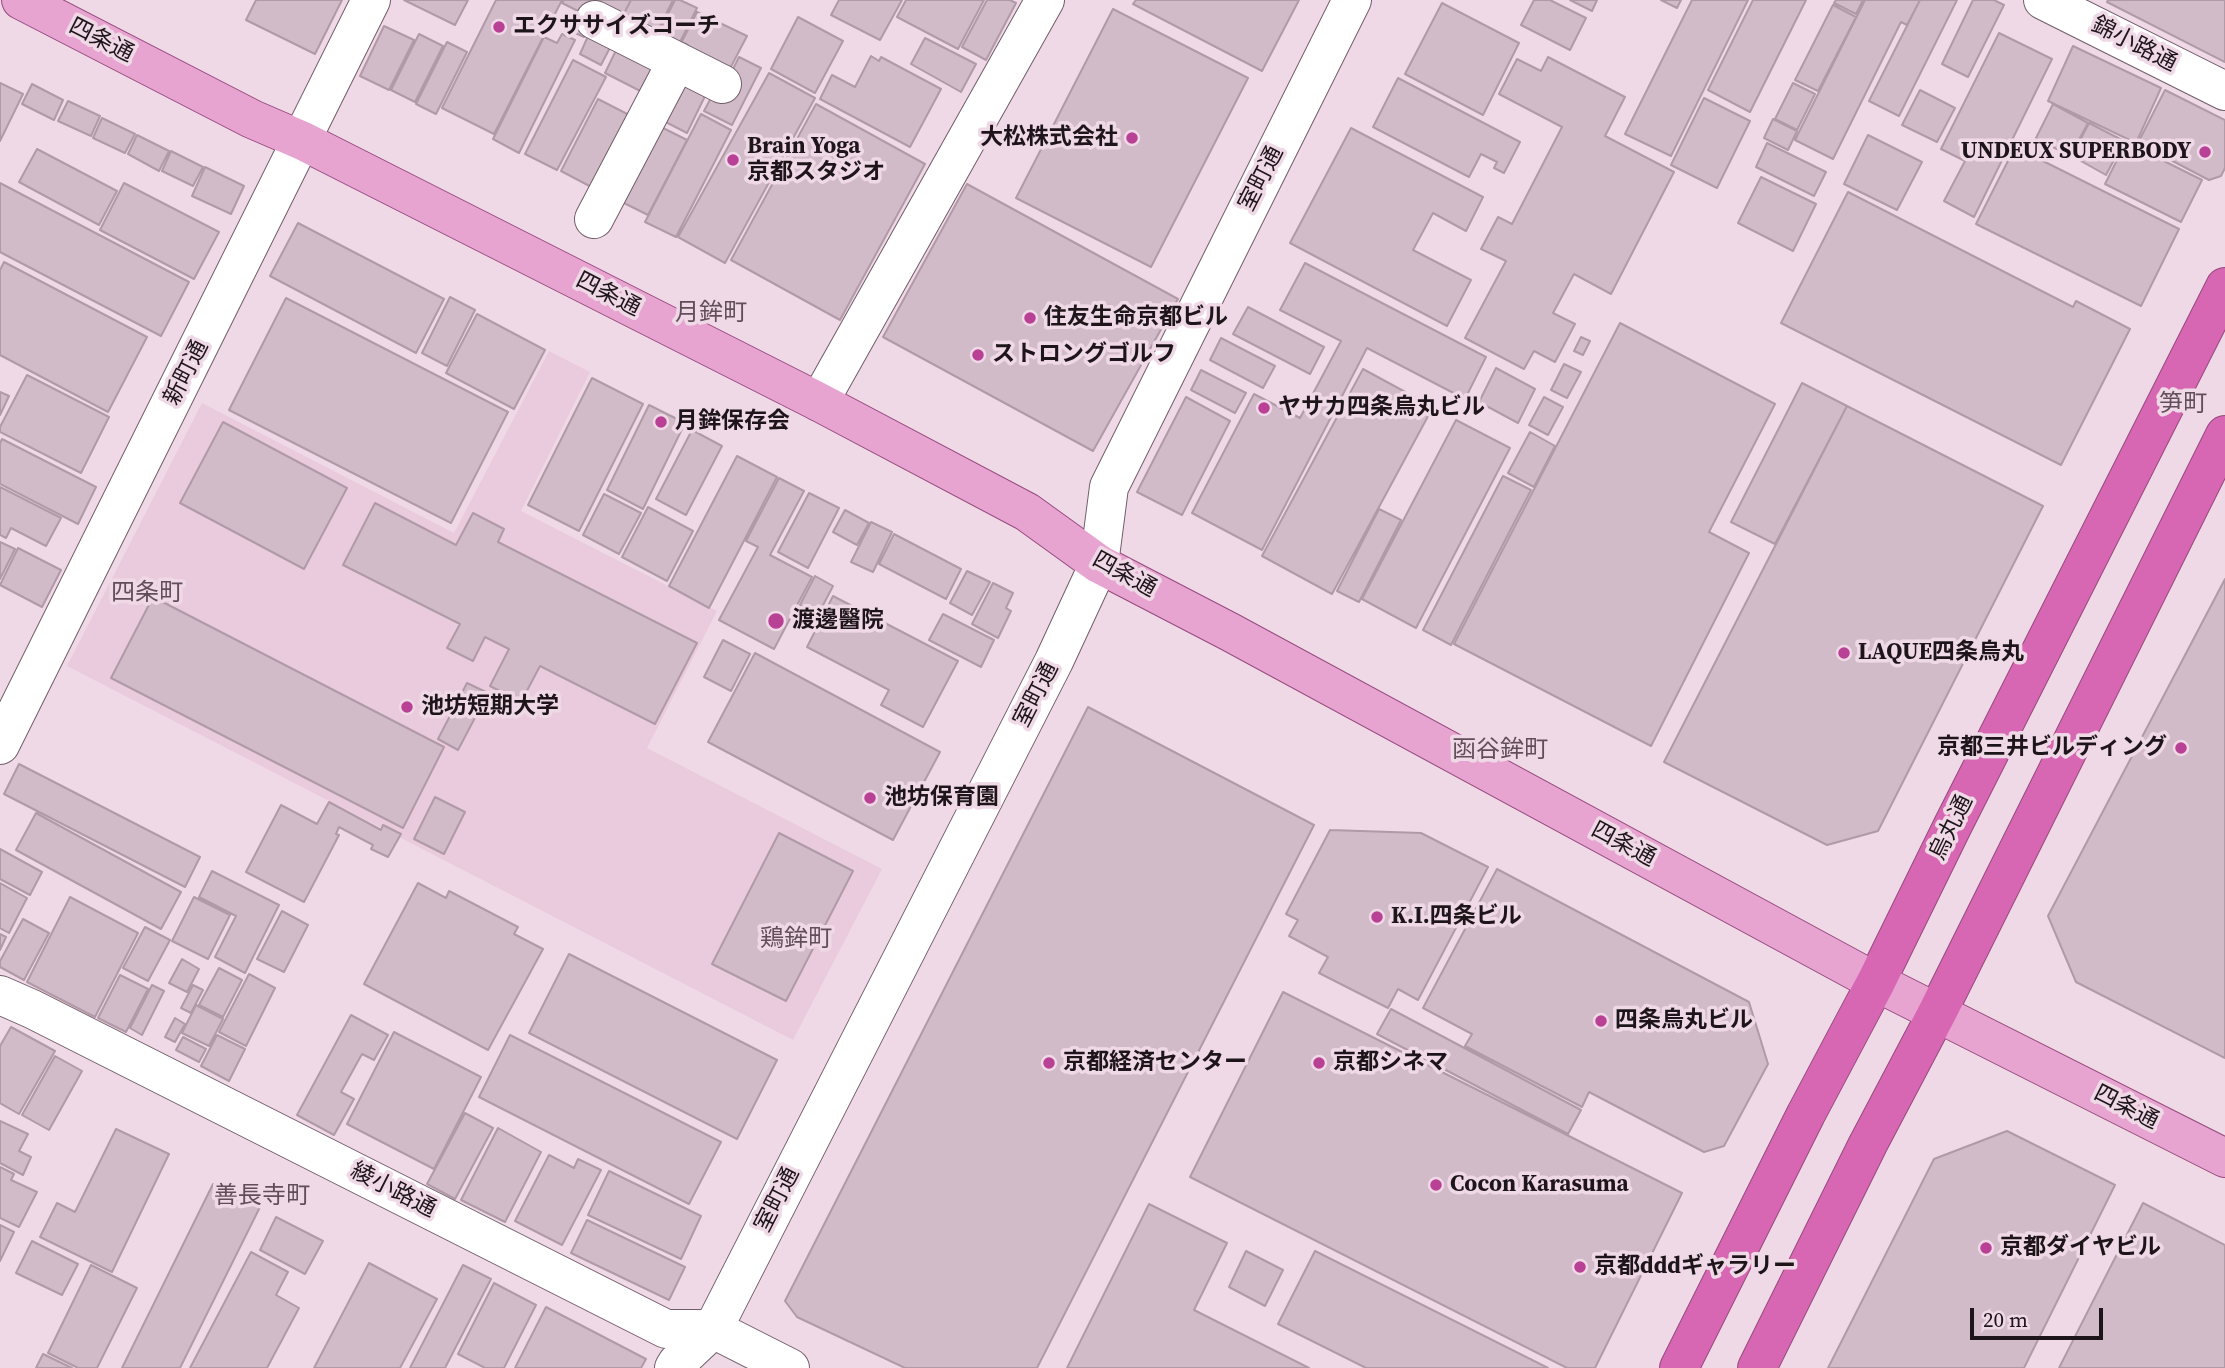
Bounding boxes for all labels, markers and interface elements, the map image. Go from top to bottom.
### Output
street label: 錦小路通 [2087,12,2181,78]
street label: 四条通 [64,13,138,69]
place label: エクササイズコーチ [513,13,720,41]
marker: エクササイズコーチ [491,19,507,35]
place label: 大松株式会社 [980,124,1118,152]
marker: 大松株式会社 [1124,130,1140,146]
place label: Brain Yoga 京都スタジオ [747,133,885,187]
place label: UNDEUX SUPERBODY [1961,138,2191,166]
street label: 室町通 [1234,142,1290,216]
marker: UNDEUX SUPERBODY [2197,144,2213,160]
marker: Brain Yoga 京都スタジオ [725,152,741,168]
street label: 四条通 [571,267,645,323]
district label: 月鉾町 [675,300,747,328]
place label: 住友生命京都ビル [1044,304,1228,332]
marker: 住友生命京都ビル [1022,310,1038,326]
street label: 新町通 [159,336,215,410]
place label: ストロングゴルフ [992,341,1176,369]
marker: ストロングゴルフ [970,347,986,363]
district label: 笋町 [2159,391,2207,419]
place label: ヤサカ四条烏丸ビル [1278,394,1485,422]
marker: ヤサカ四条烏丸ビル [1256,400,1272,416]
place label: 月鉾保存会 [675,408,790,436]
marker: 月鉾保存会 [653,414,669,430]
street label: 四条通 [1087,546,1161,604]
district label: 四条町 [111,580,183,608]
place label: 渡邊醫院 [792,607,884,635]
marker: 渡邊醫院 [766,611,786,631]
place label: LAQUE四条烏丸 [1858,639,2024,667]
marker: LAQUE四条烏丸 [1836,645,1852,661]
street label: 室町通 [1009,658,1065,732]
place label: 池坊短期大学 [421,693,559,721]
marker: 池坊短期大学 [399,699,415,715]
place label: 京都三井ビルディング [1937,734,2167,762]
district label: 函谷鉾町 [1452,737,1548,765]
marker: 京都三井ビルディング [2173,740,2189,756]
place label: 池坊保育園 [884,784,999,812]
marker: 池坊保育園 [862,790,878,806]
street label: 烏丸通 [1924,791,1980,865]
street label: 四条通 [1586,817,1660,873]
place label: K.I.四条ビル [1391,903,1522,931]
marker: K.I.四条ビル [1369,909,1385,925]
district label: 鶏鉾町 [760,926,832,954]
place label: 四条烏丸ビル [1615,1007,1753,1035]
marker: 四条烏丸ビル [1593,1013,1609,1029]
place label: 京都経済センター [1063,1049,1247,1077]
place label: 京都シネマ [1333,1049,1448,1077]
marker: 京都経済センター [1041,1055,1057,1071]
marker: 京都シネマ [1311,1055,1327,1071]
street label: 四条通 [2089,1080,2163,1136]
street label: 綾小路通 [346,1158,440,1224]
street label: 室町通 [750,1163,806,1237]
place label: Cocon Karasuma [1450,1171,1629,1199]
marker: Cocon Karasuma [1428,1177,1444,1193]
district label: 善長寺町 [214,1183,310,1211]
place label: 京都ダイヤビル [2000,1234,2161,1262]
marker: 京都ダイヤビル [1978,1240,1994,1256]
place label: 京都dddギャラリー [1594,1253,1796,1281]
marker: 京都dddギャラリー [1572,1259,1588,1275]
scale bar [1973,1294,2106,1338]
text: 20 m [1983,1305,2028,1334]

